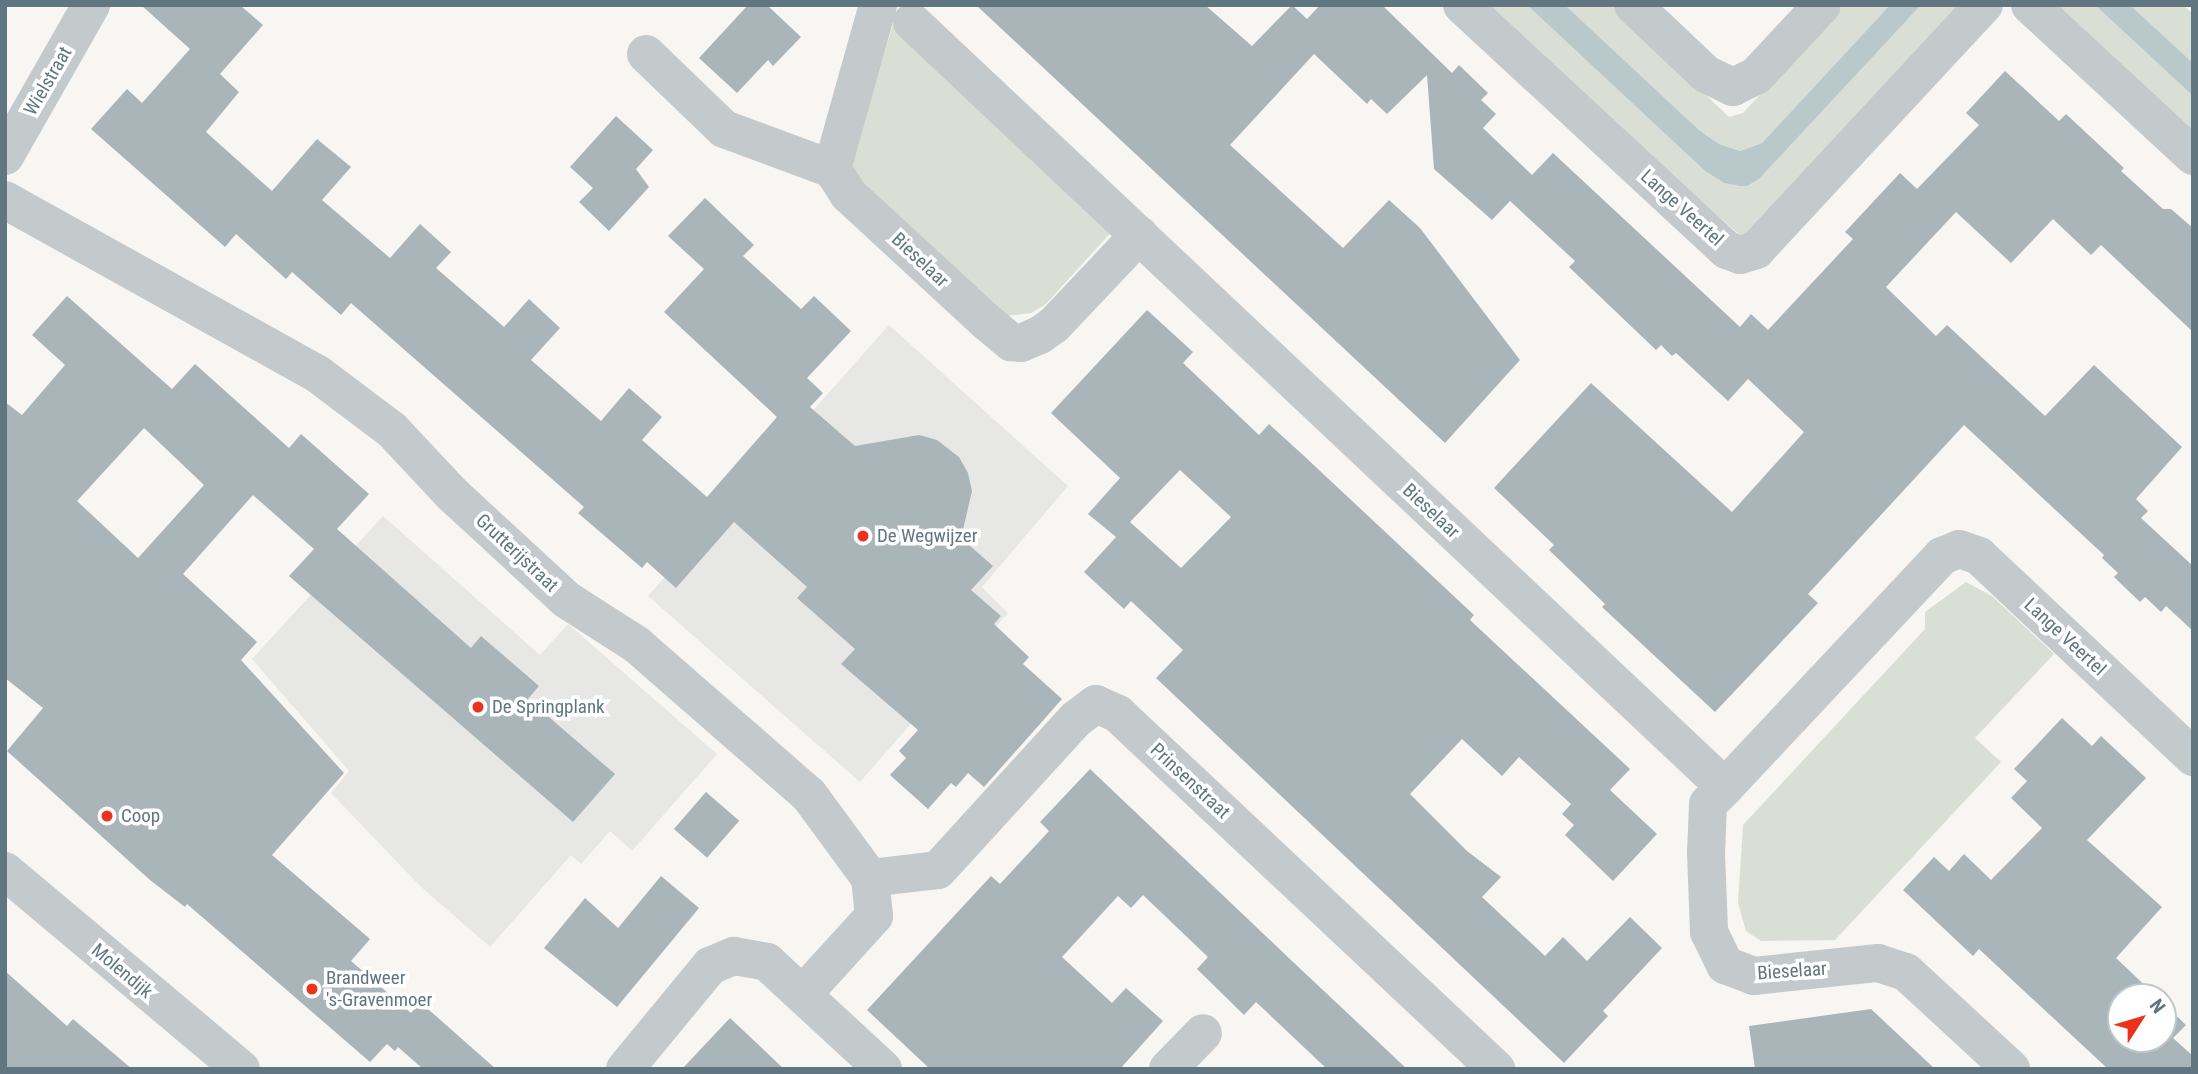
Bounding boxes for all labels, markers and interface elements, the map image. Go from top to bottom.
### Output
street label: Wielstraat [19,43,77,119]
street label: Lange Veertel [1636,165,1728,251]
street label: Bieselaar [887,228,953,292]
street label: Bieselaar [1398,479,1464,543]
street label: Grutterijstraat [471,509,563,597]
place label: De Wegwijzer [877,525,977,547]
marker: De Wegwijzer [855,528,871,544]
street label: Lange Veertel [2019,593,2111,681]
place label: De Springplank [492,696,605,718]
marker: De Springplank [470,699,486,715]
street label: Prinsenstraat [1146,738,1234,824]
place label: Coop [121,805,160,827]
marker: Coop [99,808,115,824]
street label: Molendijk [87,939,157,1003]
street label: Bieselaar [1757,957,1827,985]
place label: Brandweer 's-Gravenmoer [326,967,432,1011]
marker: Brandweer 's-Gravenmoer [304,981,320,997]
north arrow [2107,983,2177,1053]
text: N [2145,995,2170,1018]

